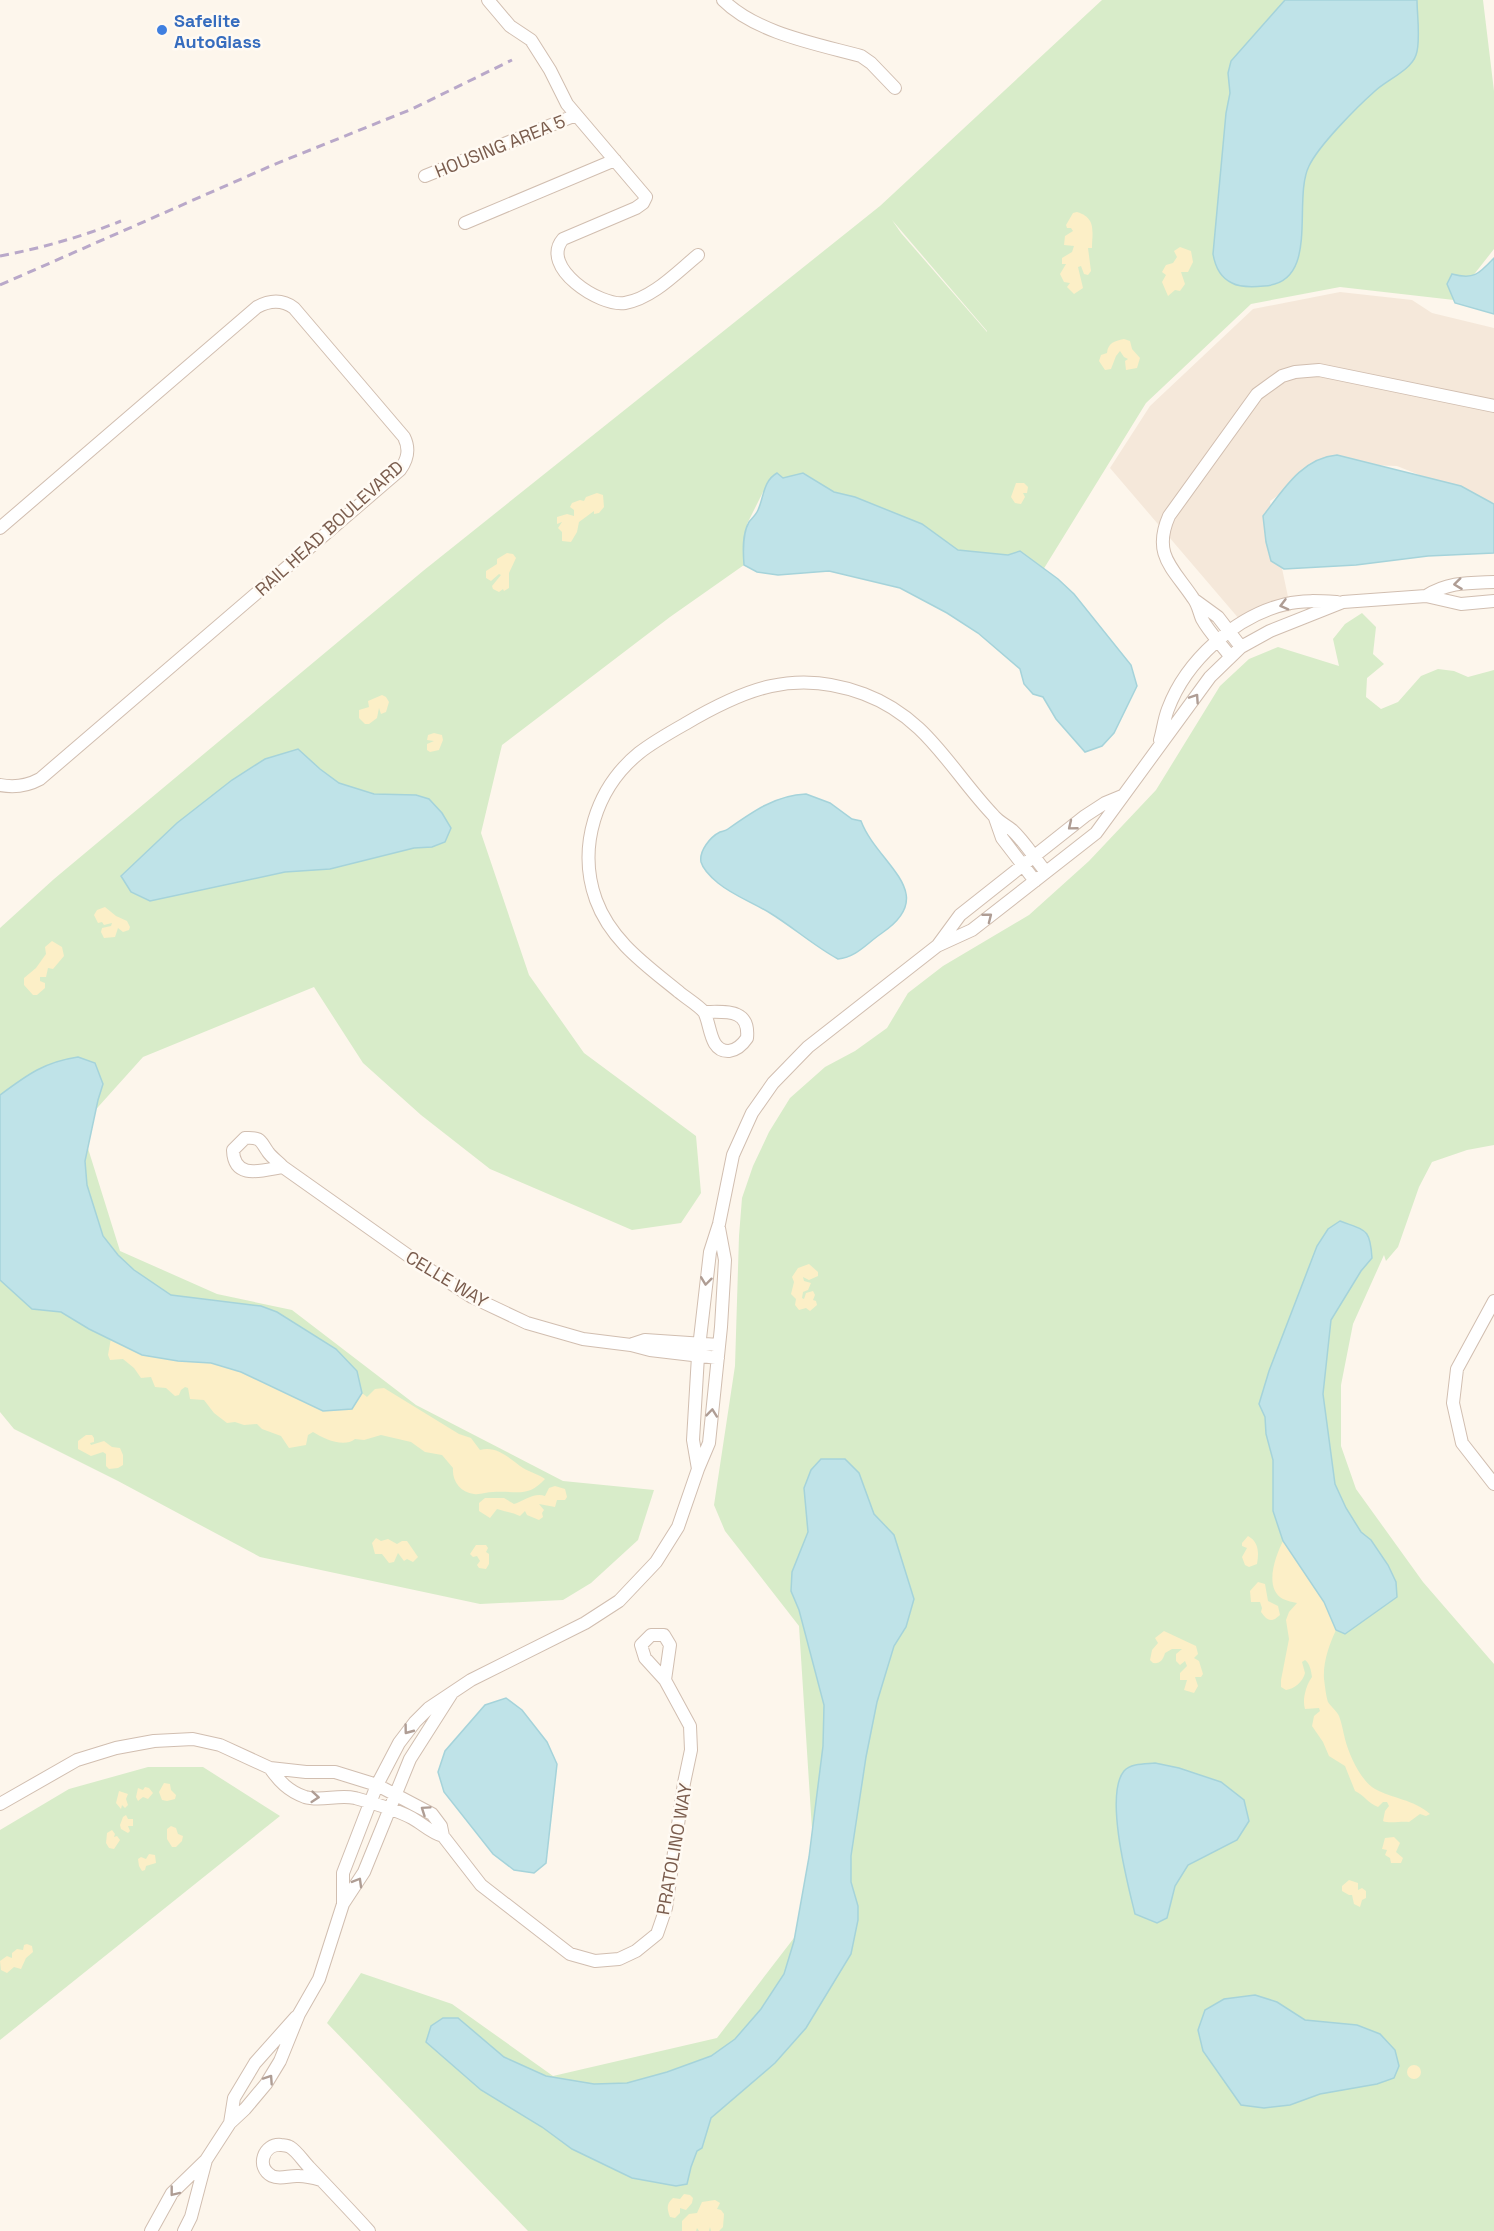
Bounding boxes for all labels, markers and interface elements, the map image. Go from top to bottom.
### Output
place label: Safelite AutoGlass [174,9,261,53]
marker: Safelite AutoGlass [155,23,169,37]
street label: HOUSING AREA 5 [431,109,569,183]
street label: RAIL HEAD BOULEVARD [250,455,408,601]
one-way arrow [1454,578,1463,590]
one-way arrow [1280,597,1290,610]
one-way arrow [1188,694,1199,705]
one-way arrow [1068,818,1079,829]
one-way arrow [981,914,992,925]
street label: CELLE WAY [402,1245,492,1313]
one-way arrow [701,1277,713,1286]
one-way arrow [705,1409,718,1418]
one-way arrow [405,1724,416,1735]
street label: PRATOLINO WAY [651,1781,697,1917]
one-way arrow [311,1791,320,1804]
one-way arrow [420,1806,431,1817]
one-way arrow [351,1878,362,1888]
one-way arrow [261,2075,273,2085]
one-way arrow [170,2185,181,2196]

